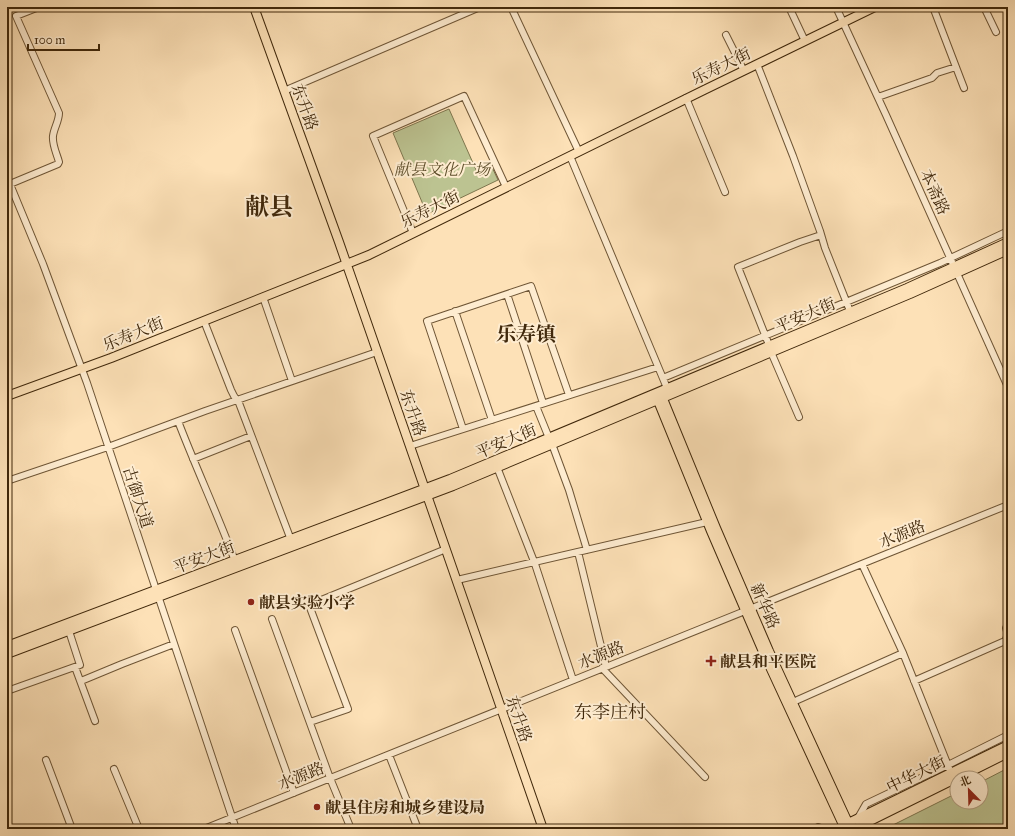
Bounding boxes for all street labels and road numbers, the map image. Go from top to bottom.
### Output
street label: 乐寿大街 [688,43,754,89]
street label: 东升路 [288,81,322,133]
street label: 本斋路 [917,166,953,218]
street label: 乐寿大街 [397,186,463,232]
street label: 平安大街 [772,294,838,336]
street label: 乐寿大街 [100,313,166,355]
street label: 东升路 [396,387,430,439]
street label: 平安大街 [473,420,539,462]
street label: 古御大道 [119,464,157,530]
street label: 水源路 [876,516,928,552]
street label: 平安大街 [171,537,237,577]
street label: 新华路 [747,580,783,632]
street label: 水源路 [575,637,627,673]
street label: 东升路 [502,693,536,745]
street label: 中华大街 [883,751,949,797]
street label: 水源路 [275,758,327,794]

